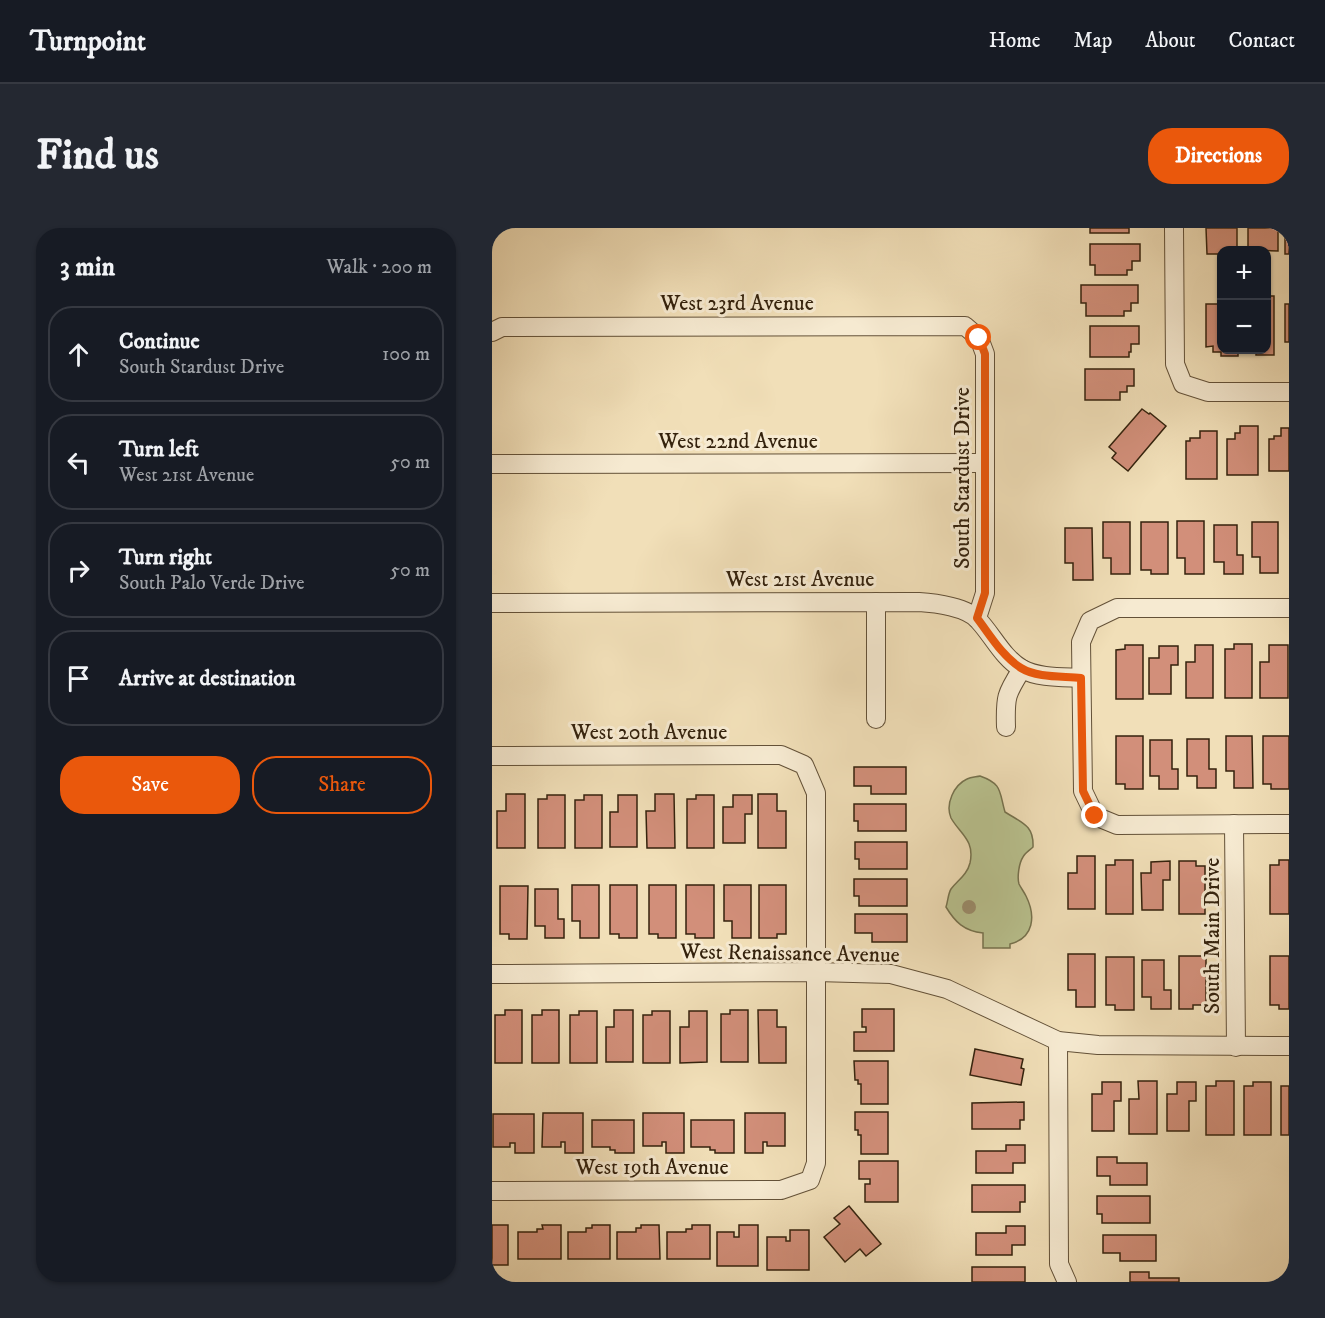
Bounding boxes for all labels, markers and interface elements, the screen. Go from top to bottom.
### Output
text: Turnpoint [30,24,146,59]
text: Home [989,28,1041,54]
text: Map [1074,28,1112,54]
text: About [1145,28,1196,54]
text: Contact [1229,28,1295,54]
button: Directions [1148,128,1289,184]
text: Find us [36,130,159,182]
map controls [1217,246,1271,354]
button: + [1217,246,1271,300]
text: 3 min [60,251,115,284]
text: Walk · 200 m [326,255,432,280]
street label: West 23rd Avenue [659,290,814,317]
button: − [1217,300,1271,354]
route start [965,324,991,350]
text: Continue [119,328,200,355]
icon: ahead [62,338,95,371]
text: 100 m [382,342,430,367]
text: South Stardust Drive [119,355,284,380]
street label: South Stardust Drive [949,387,976,569]
street label: West 22nd Avenue [657,428,818,455]
text: Turn left [119,436,199,463]
icon: left [62,446,95,479]
text: 50 m [390,450,430,475]
text: West 21st Avenue [119,463,254,488]
text: Turn right [119,544,212,571]
icon: right [62,554,95,587]
text: 50 m [390,558,430,583]
street label: West 21st Avenue [725,566,874,593]
text: South Palo Verde Drive [119,571,304,596]
icon: arrive [62,662,95,695]
text: Arrive at destination [119,665,296,692]
street label: West 20th Avenue [570,719,727,746]
button: Save [60,756,240,814]
button: Share [252,756,432,814]
route end [1081,802,1107,828]
street label: South Main Drive [1199,858,1226,1014]
street label: West Renaissance Avenue [679,938,900,969]
street label: West 19th Avenue [574,1154,729,1181]

